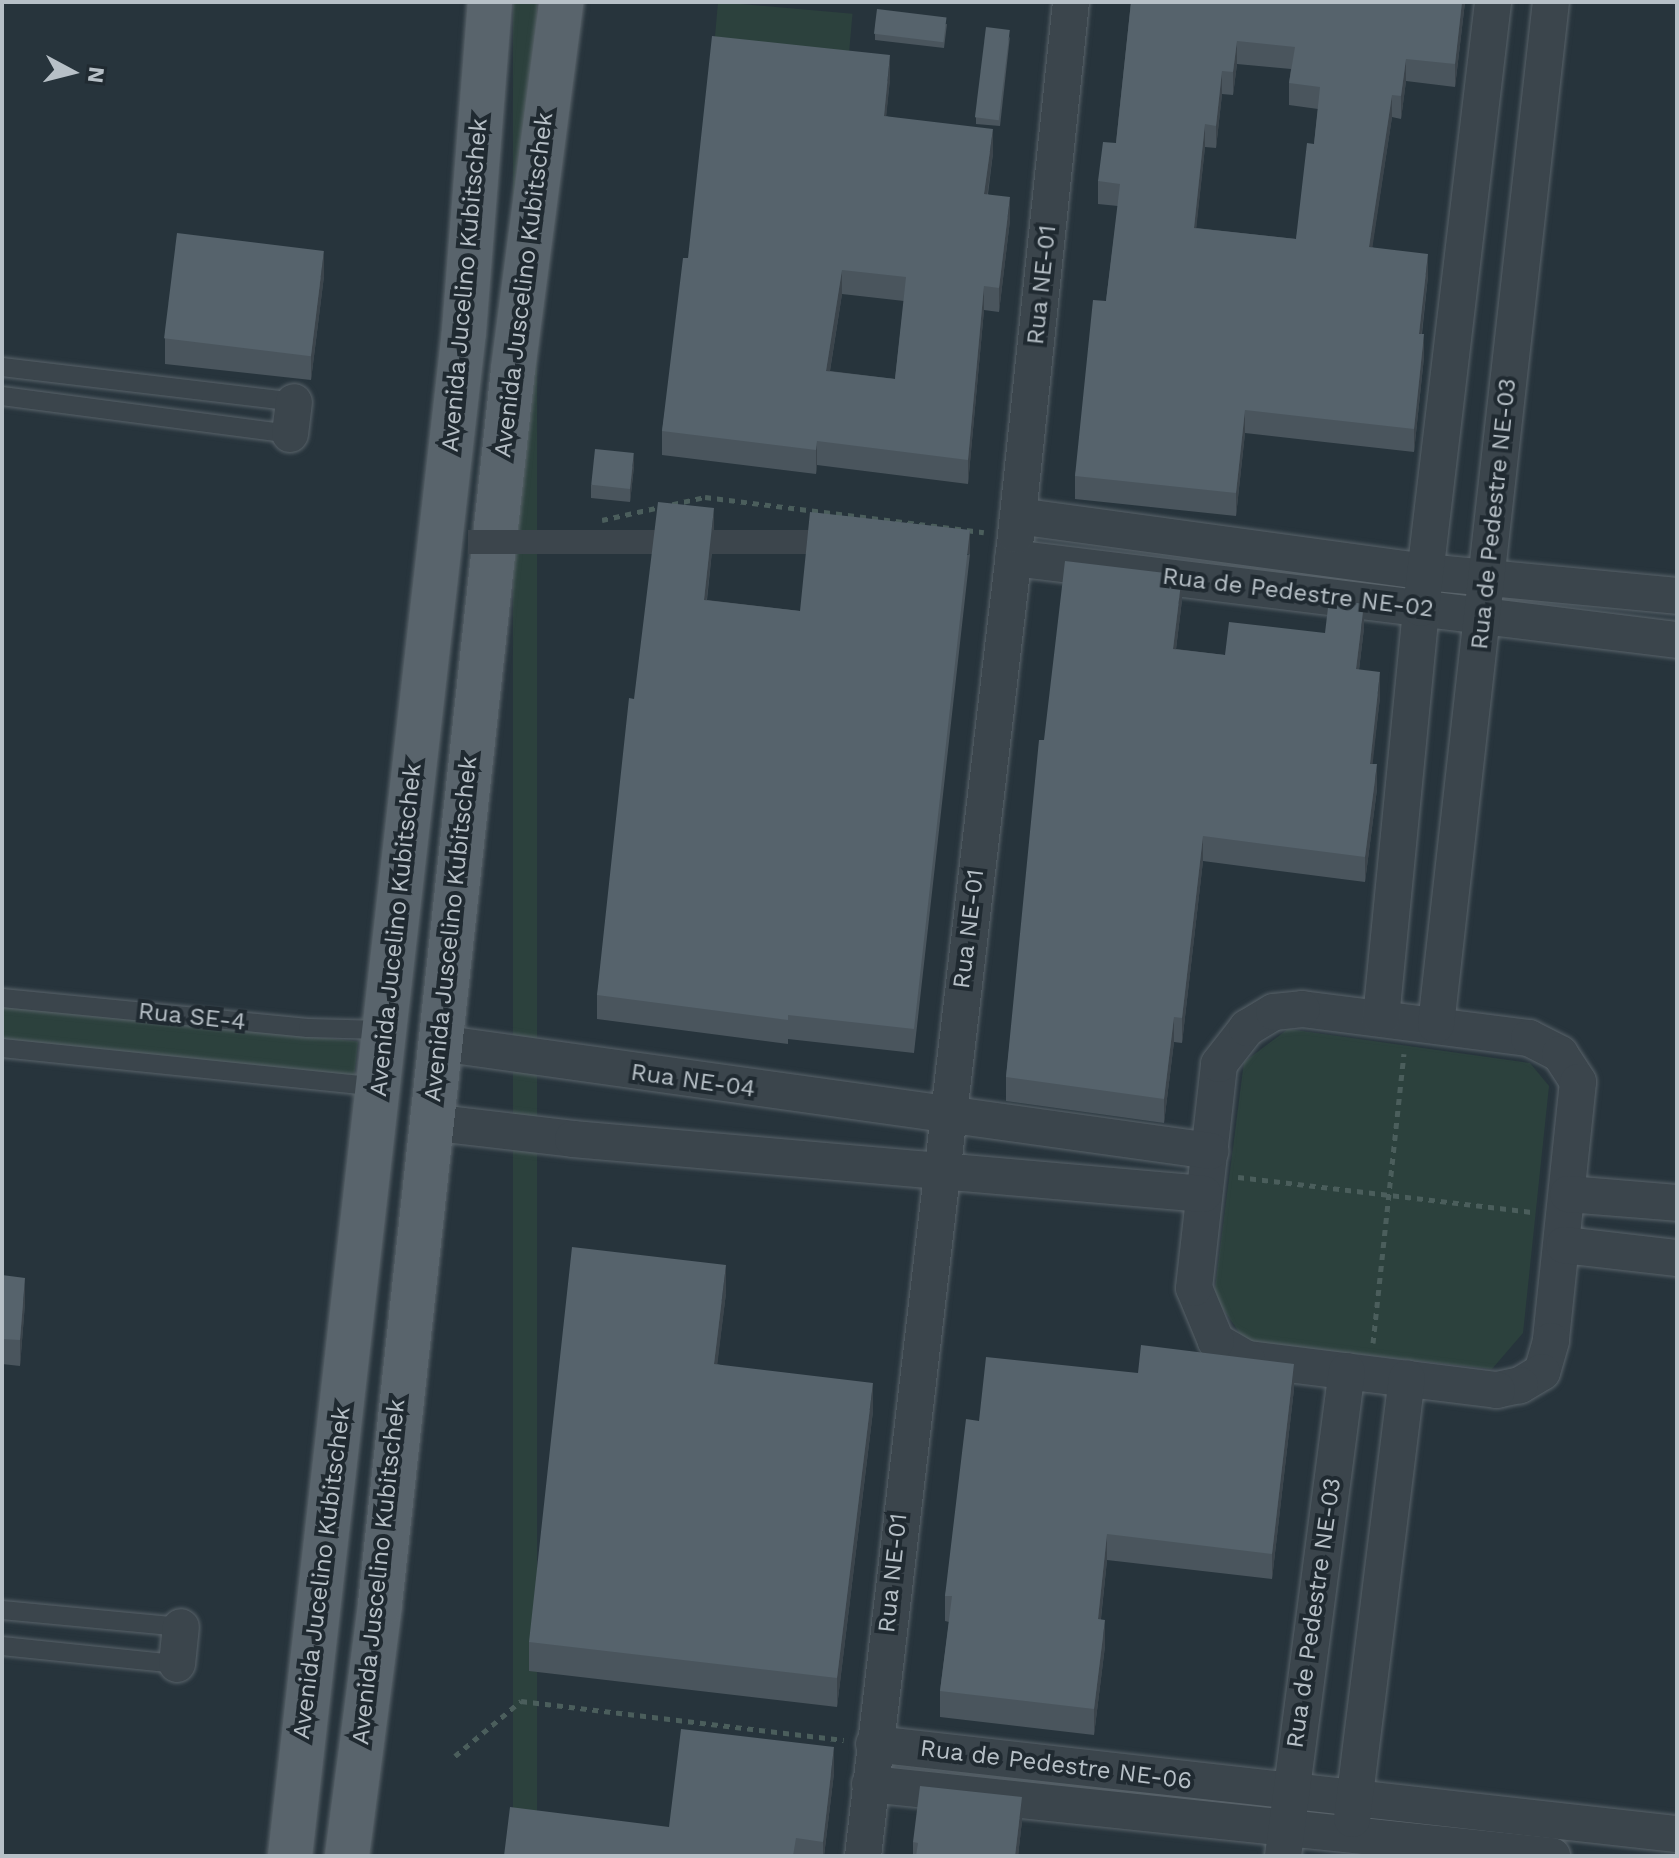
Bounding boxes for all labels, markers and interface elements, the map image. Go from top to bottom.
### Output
north arrow [32,32,112,112]
text: N [83,65,110,85]
street label: Avenida Juscelino Kubitschek [488,110,560,460]
street label: Avenida Jucelino Kubitschek [436,116,494,454]
street label: Rua NE-01 [1021,224,1063,346]
street label: Rua de Pedestre NE-03 [1465,377,1523,651]
street label: Rua de Pedestre NE-02 [1160,562,1436,624]
street label: Avenida Juscelino Kubitschek [418,754,484,1104]
street label: Avenida Jucelino Kubitschek [364,761,428,1099]
street label: Rua NE-01 [947,867,991,991]
street label: Rua SE-4 [136,997,248,1037]
street label: Rua NE-04 [629,1058,757,1104]
street label: Avenida Juscelino Kubitschek [346,1397,412,1747]
street label: Avenida Jucelino Kubitschek [287,1405,357,1741]
street label: Rua de Pedestre NE-03 [1281,1476,1347,1750]
street label: Rua NE-01 [872,1512,914,1634]
street label: Rua de Pedestre NE-06 [918,1734,1194,1796]

